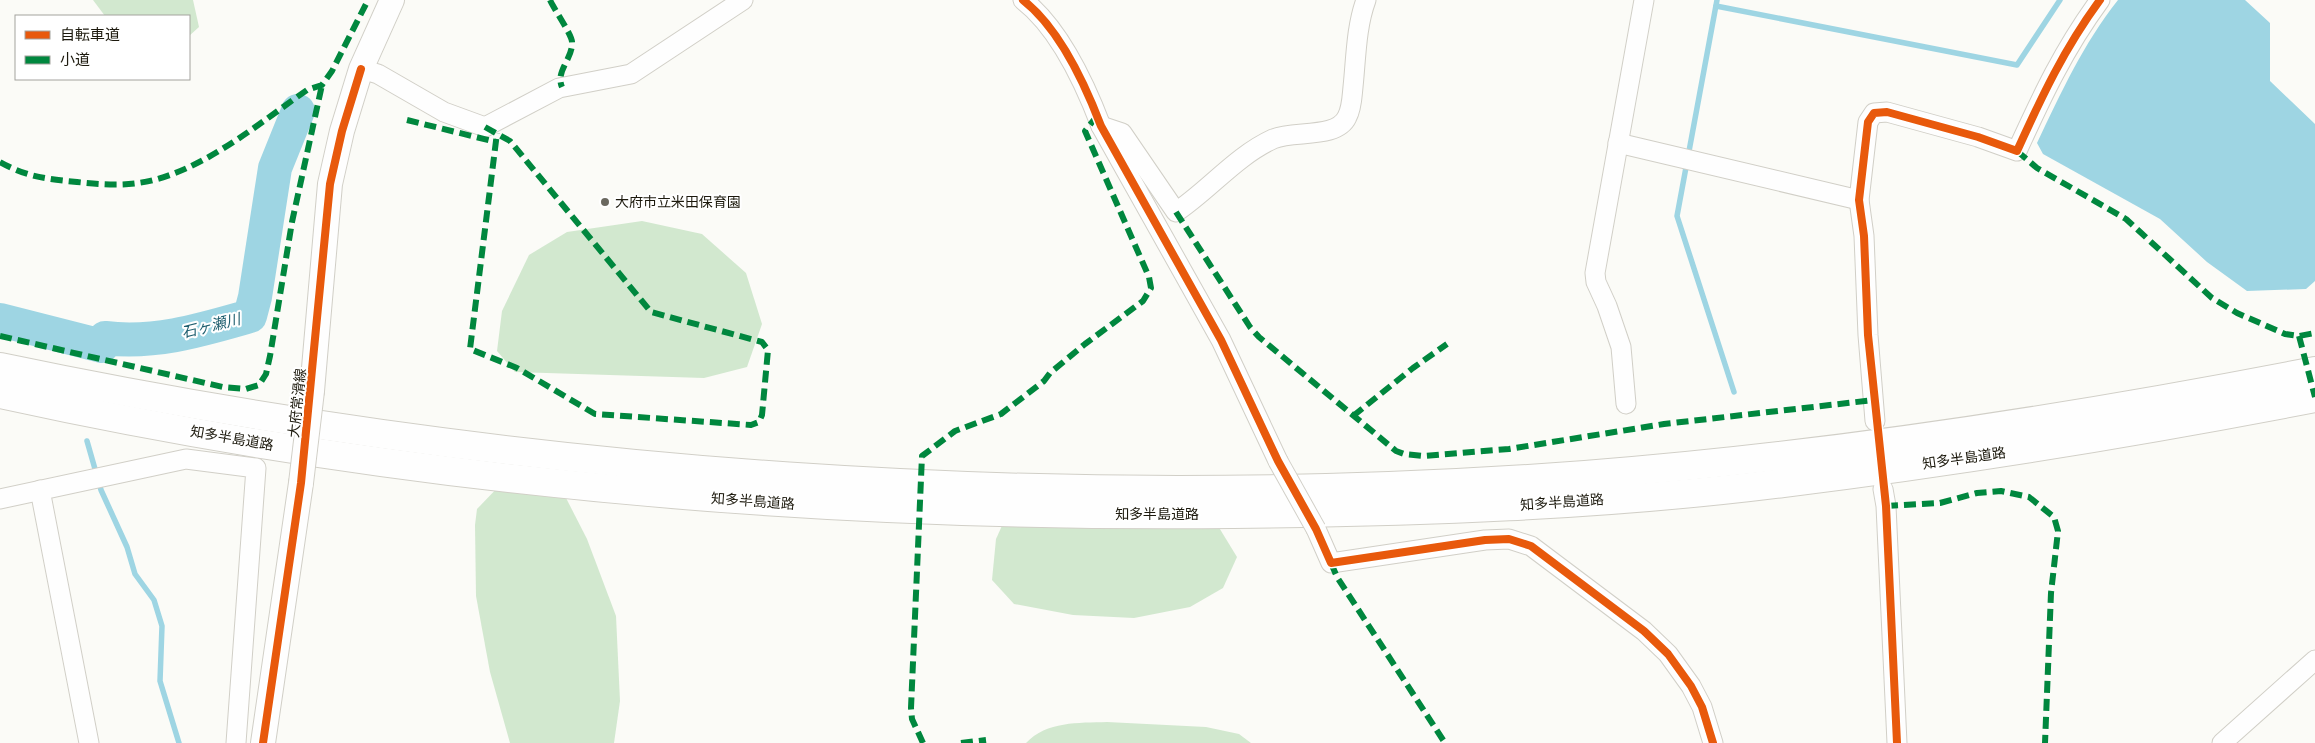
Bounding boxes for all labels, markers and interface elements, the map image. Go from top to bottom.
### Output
legend [15,15,190,80]
text: 自転車道 [60,26,120,44]
text: 小道 [60,51,90,69]
place label: 大府市立米田保育園 [615,194,741,210]
marker: 大府市立米田保育園 [599,196,611,208]
water label: 石ヶ瀬川 [180,310,244,342]
street label: 大府常滑線 [285,367,309,439]
street label: 知多半島道路 [189,423,275,453]
street label: 知多半島道路 [1921,444,2007,472]
street label: 知多半島道路 [711,490,795,512]
street label: 知多半島道路 [1520,491,1604,513]
street label: 知多半島道路 [1115,506,1199,522]

